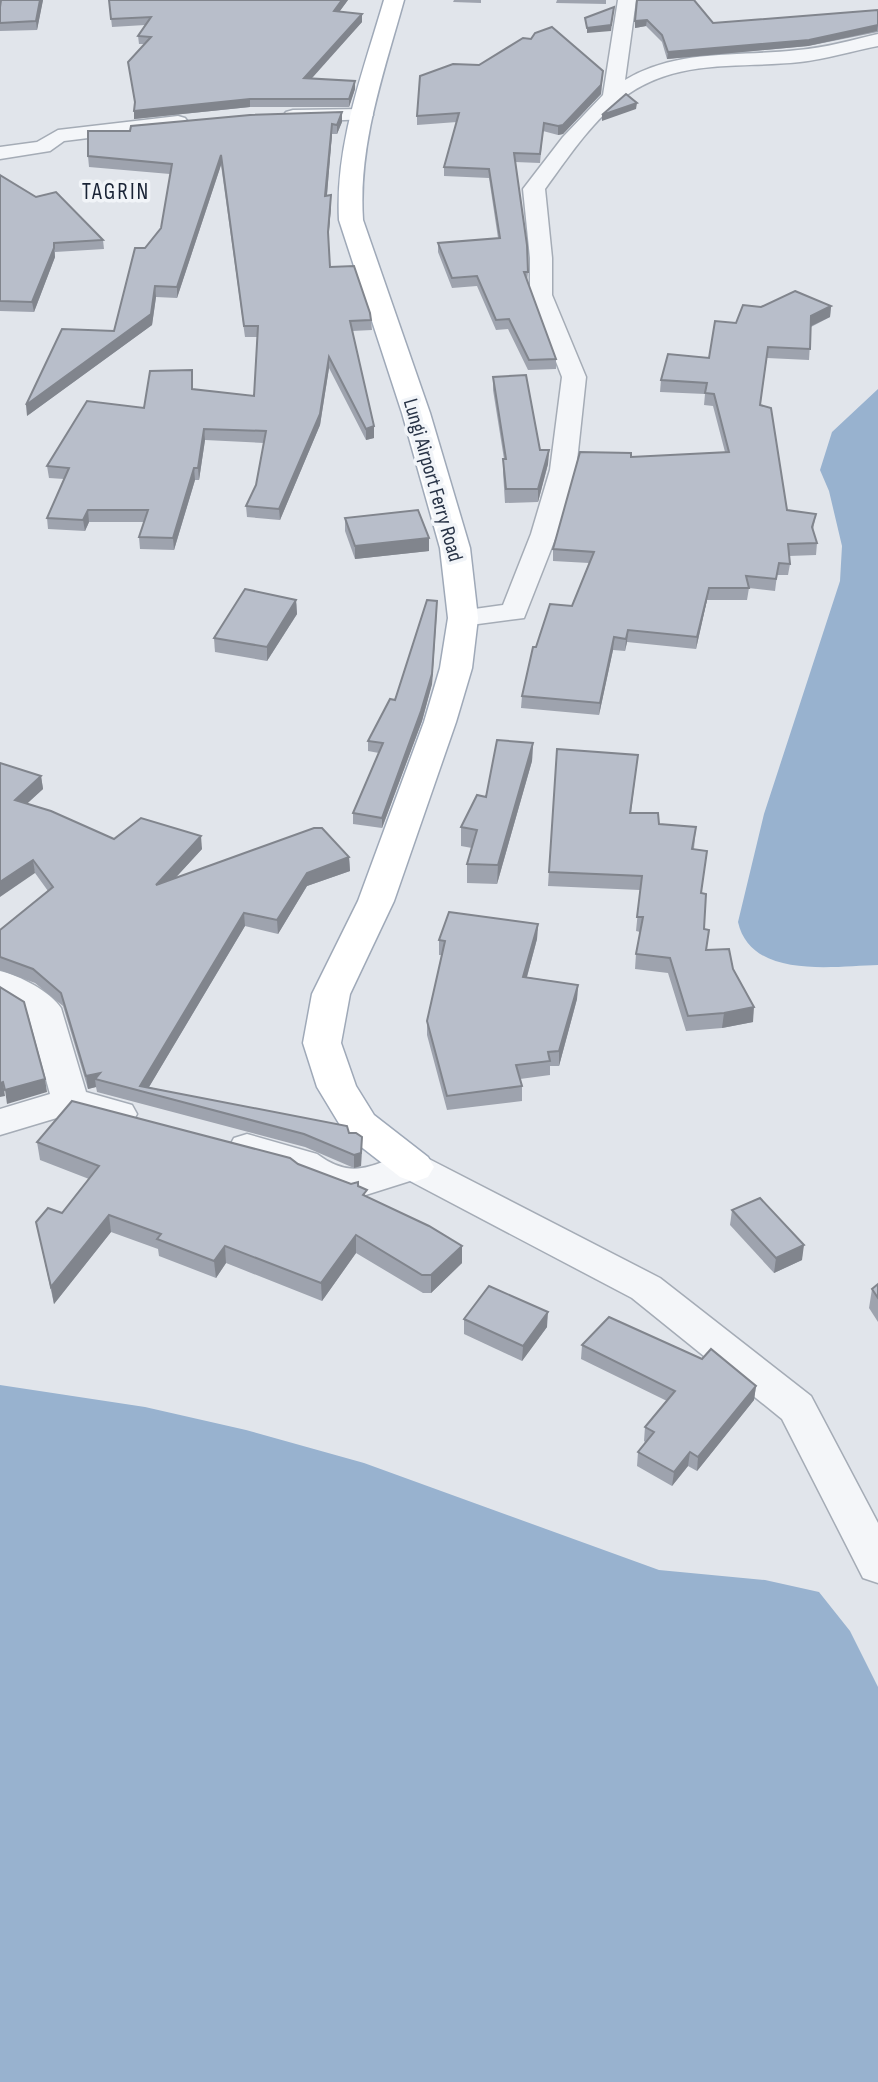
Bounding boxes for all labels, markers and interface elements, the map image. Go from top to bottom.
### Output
district label: TAGRIN [82,178,150,206]
street label: Lungi Airport Ferry Road [398,396,468,564]

